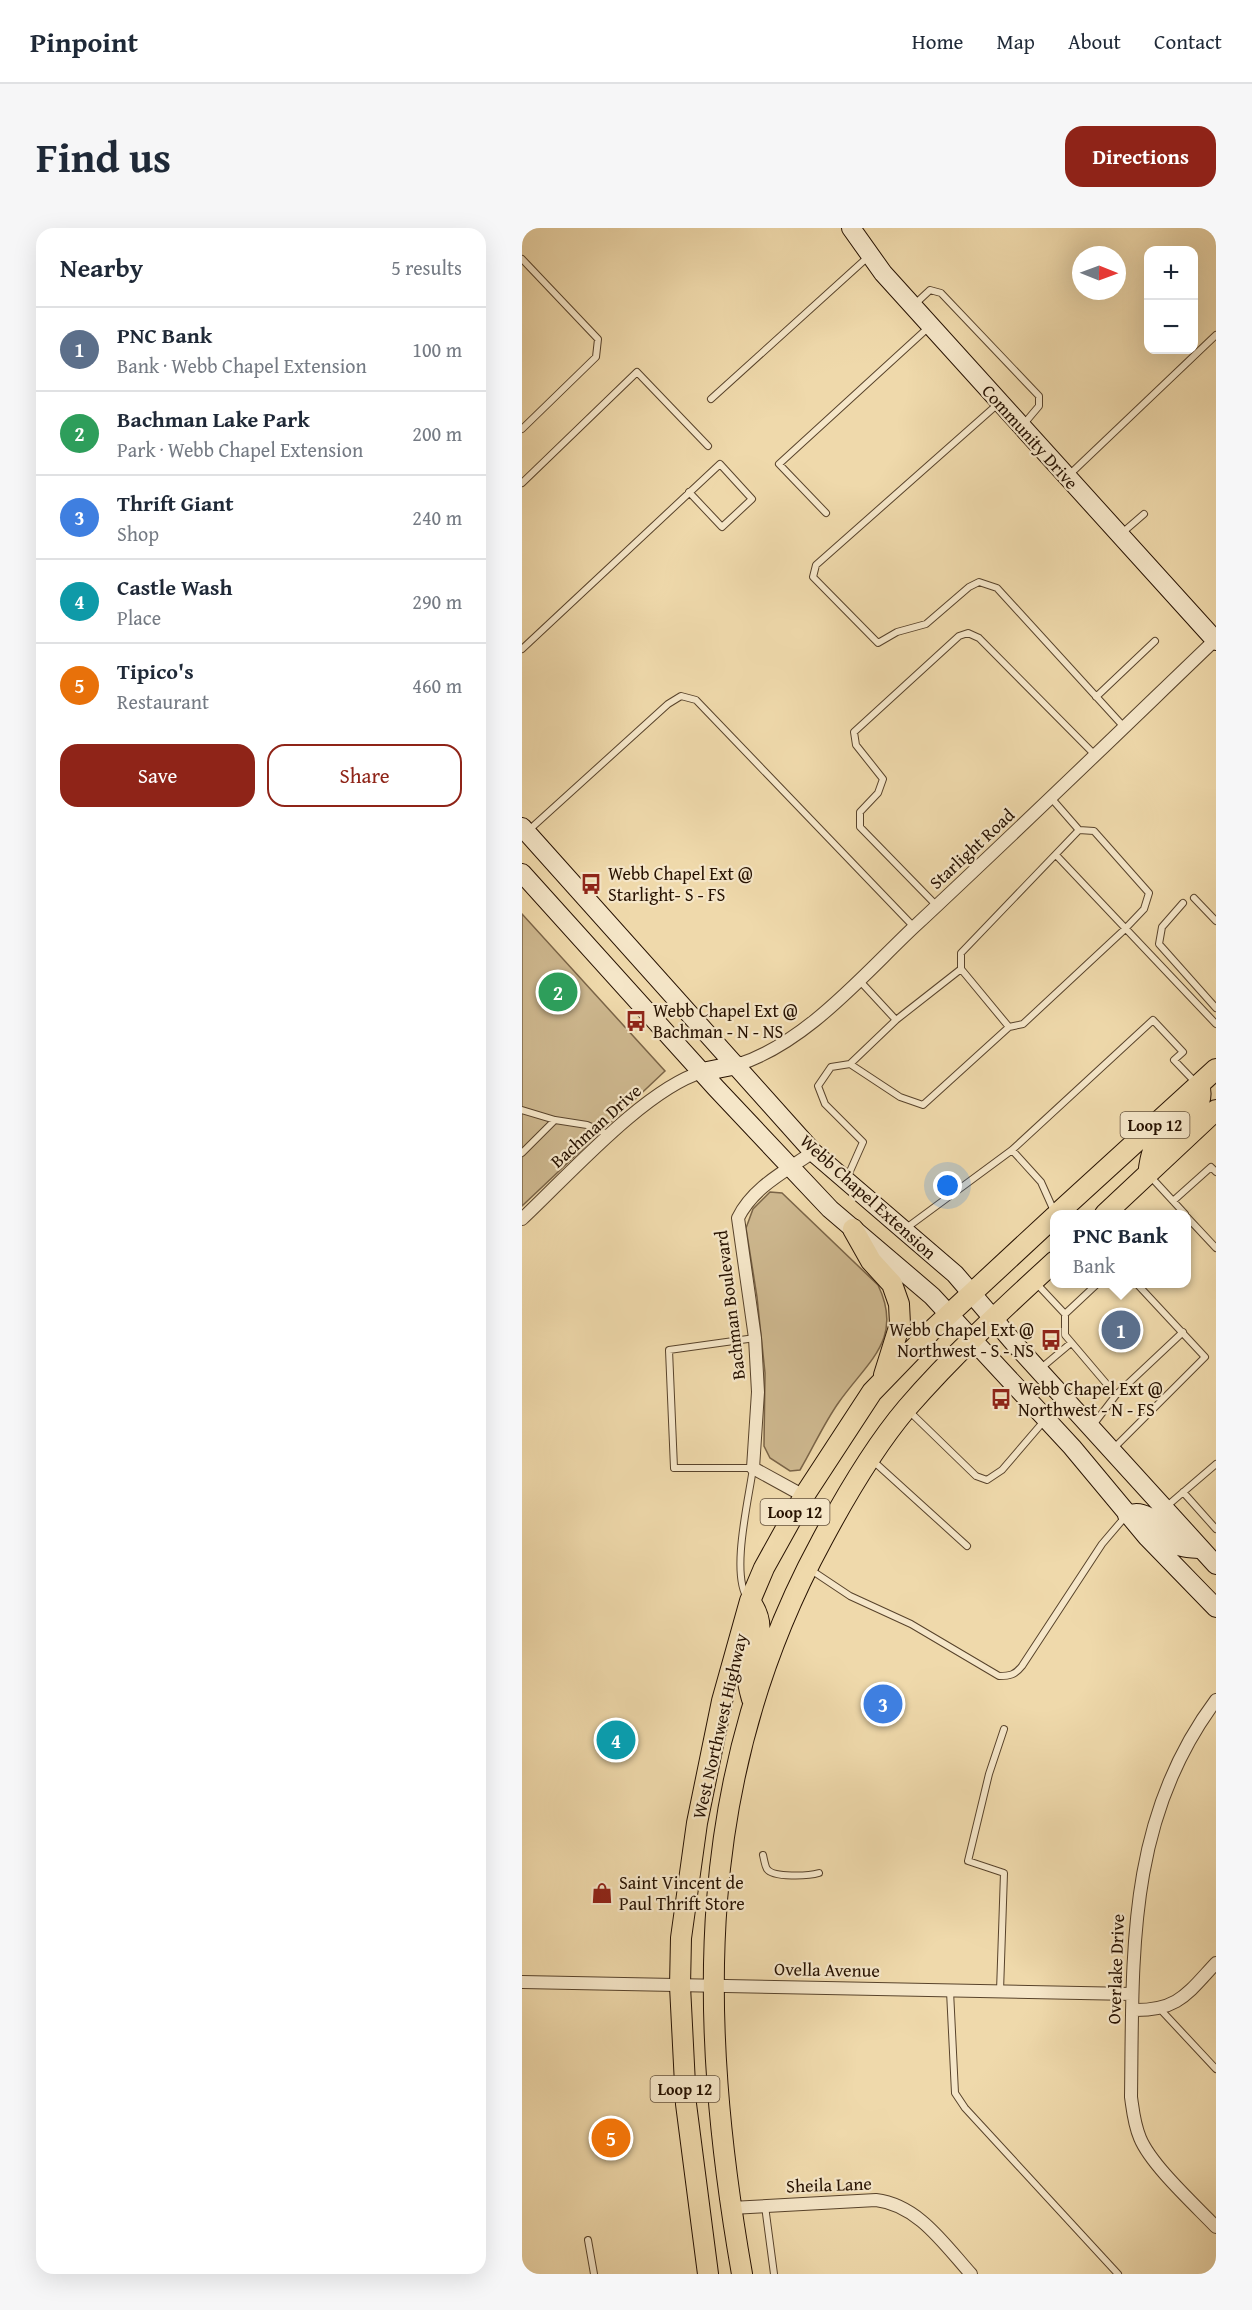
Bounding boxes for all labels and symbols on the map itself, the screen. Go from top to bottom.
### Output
north arrow [1072,246,1126,300]
street label: Community Drive [976,378,1085,495]
street label: Starlight Road [923,802,1021,895]
place label: Webb Chapel Ext @ Starlight- S - FS [608,860,753,908]
bus stop icon: Webb Chapel Ext @ Starlight- S - FS [579,872,603,896]
pin: 2 [538,970,578,1014]
place label: Webb Chapel Ext @ Bachman - N - NS [653,997,798,1045]
bus stop icon: Webb Chapel Ext @ Bachman - N - NS [624,1009,648,1033]
street label: Bachman Drive [544,1077,647,1174]
road number: Loop 12 [1120,1112,1190,1138]
street label: Webb Chapel Extension [794,1128,943,1266]
your location [933,1171,962,1200]
street label: Bachman Boulevard [707,1228,752,1381]
pin: 1 [1102,1308,1140,1352]
place label: Webb Chapel Ext @ Northwest - S - NS [889,1316,1034,1364]
bus stop icon: Webb Chapel Ext @ Northwest - S - NS [1039,1328,1063,1352]
place label: Webb Chapel Ext @ Northwest - N - FS [1018,1375,1163,1423]
bus stop icon: Webb Chapel Ext @ Northwest - N - FS [989,1387,1013,1411]
road number: Loop 12 [760,1499,830,1525]
street label: West Northwest Highway [685,1630,754,1821]
pin: 3 [864,1682,902,1726]
pin: 4 [596,1718,635,1762]
place label: Saint Vincent de Paul Thrift Store [619,1869,745,1917]
shop icon: Saint Vincent de Paul Thrift Store [590,1881,614,1905]
street label: Overlake Drive [1100,1913,1131,2025]
street label: Ovella Avenue [774,1955,880,1984]
road number: Loop 12 [650,2076,720,2102]
pin: 5 [592,2116,631,2160]
street label: Sheila Lane [786,2170,872,2199]

